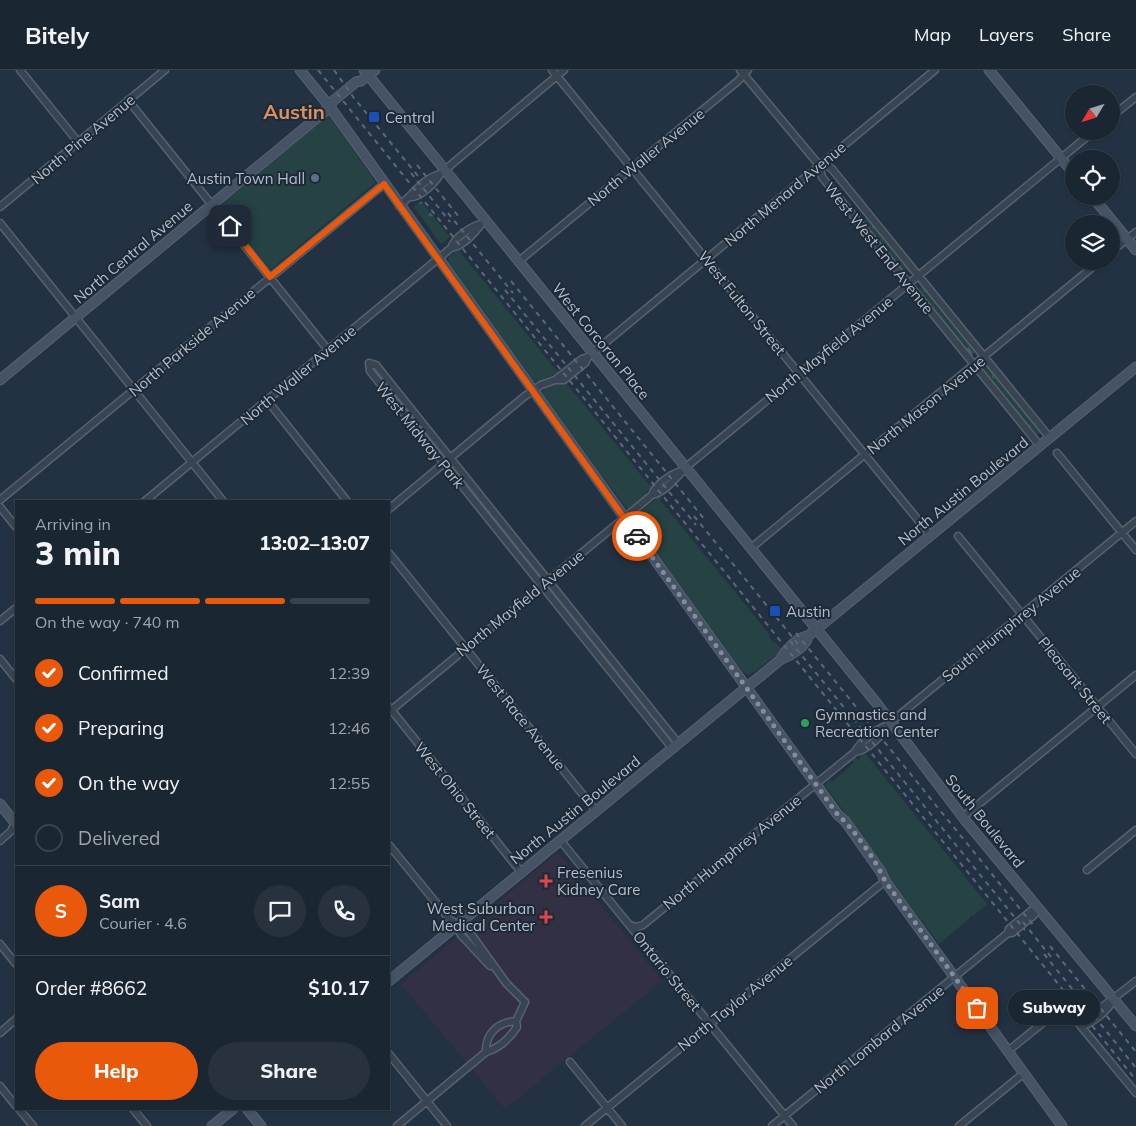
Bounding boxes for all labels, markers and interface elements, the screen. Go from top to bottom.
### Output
text: Bitely [25,20,89,50]
text: Map [914,23,951,46]
text: Layers [979,23,1034,46]
text: Share [1062,23,1111,46]
north arrow [1065,85,1120,140]
map controls [1065,85,1120,270]
street label: North Pine Avenue [27,90,139,188]
district label: Austin [263,99,325,124]
street label: North Waller Avenue [584,104,708,210]
place label: Central [385,108,435,127]
marker: Central [367,110,381,124]
street label: North Menard Avenue [720,138,850,250]
button: locate [1065,150,1120,205]
place label: Austin Town Hall [187,169,305,188]
marker: Austin Town Hall [309,172,321,184]
street label: West West End Avenue [820,178,938,318]
street label: North Central Avenue [70,197,196,307]
pin [209,205,251,247]
icon: home [216,212,244,240]
button: layers [1065,215,1120,270]
street label: West Fulton Street [694,247,790,359]
street label: West Corcoran Place [548,279,654,403]
street label: North Parkside Avenue [125,284,259,400]
street label: North Mayfield Avenue [761,292,897,406]
street label: North Waller Avenue [236,321,360,429]
street label: North Mason Avenue [863,352,989,458]
street label: West Midway Park [371,378,469,492]
street label: North Austin Boulevard [894,433,1032,549]
courier [612,511,662,561]
text: Arriving in [35,514,111,534]
icon: car [623,522,651,550]
text: 13:02–13:07 [259,531,370,555]
text: 3 min [35,533,121,573]
street label: North Mayfield Avenue [452,546,588,660]
street label: South Humphrey Avenue [938,562,1084,686]
place label: Austin [786,602,831,621]
marker: Austin [768,604,782,618]
text: On the way · 740 m [35,612,180,632]
street label: Pleasant Street [1034,633,1116,727]
icon: check [35,659,63,687]
street label: West Race Avenue [472,660,570,774]
text: Confirmed [78,661,169,685]
text: 12:39 [328,663,370,683]
place label: Gymnastics and Recreation Center [815,705,939,741]
icon: check [35,714,63,742]
text: Preparing [78,716,164,740]
marker: Gymnastics and Recreation Center [799,717,811,729]
text: 12:46 [328,718,370,738]
street label: West Ohio Street [410,738,500,842]
street label: North Austin Boulevard [506,752,644,868]
icon: check [35,769,63,797]
street label: South Boulevard [942,770,1028,872]
text: On the way [78,771,180,795]
text: 12:55 [328,773,370,793]
street label: North Humphrey Avenue [659,790,805,914]
text: Delivered [78,826,160,850]
place label: Fresenius Kidney Care [557,863,640,899]
marker: Fresenius Kidney Care [539,874,553,888]
button: chat [254,885,306,937]
button: phone [318,885,370,937]
text: Sam [99,889,140,913]
text: S [55,899,67,923]
place label: West Suburban Medical Center [427,899,536,935]
marker: West Suburban Medical Center [539,910,553,924]
text: Courier · 4.6 [99,913,187,933]
street label: Ontario Street [629,927,705,1015]
street label: North Taylor Avenue [674,951,796,1055]
text: Order #8662 [35,976,147,1000]
text: $10.17 [308,976,370,1000]
street label: North Lombard Avenue [810,981,948,1097]
pin [956,987,998,1029]
callout: Subway [1007,990,1100,1026]
icon: bag [963,994,991,1022]
text: Subway [1022,997,1086,1017]
button: Help [35,1042,198,1100]
button: Share [208,1042,370,1100]

